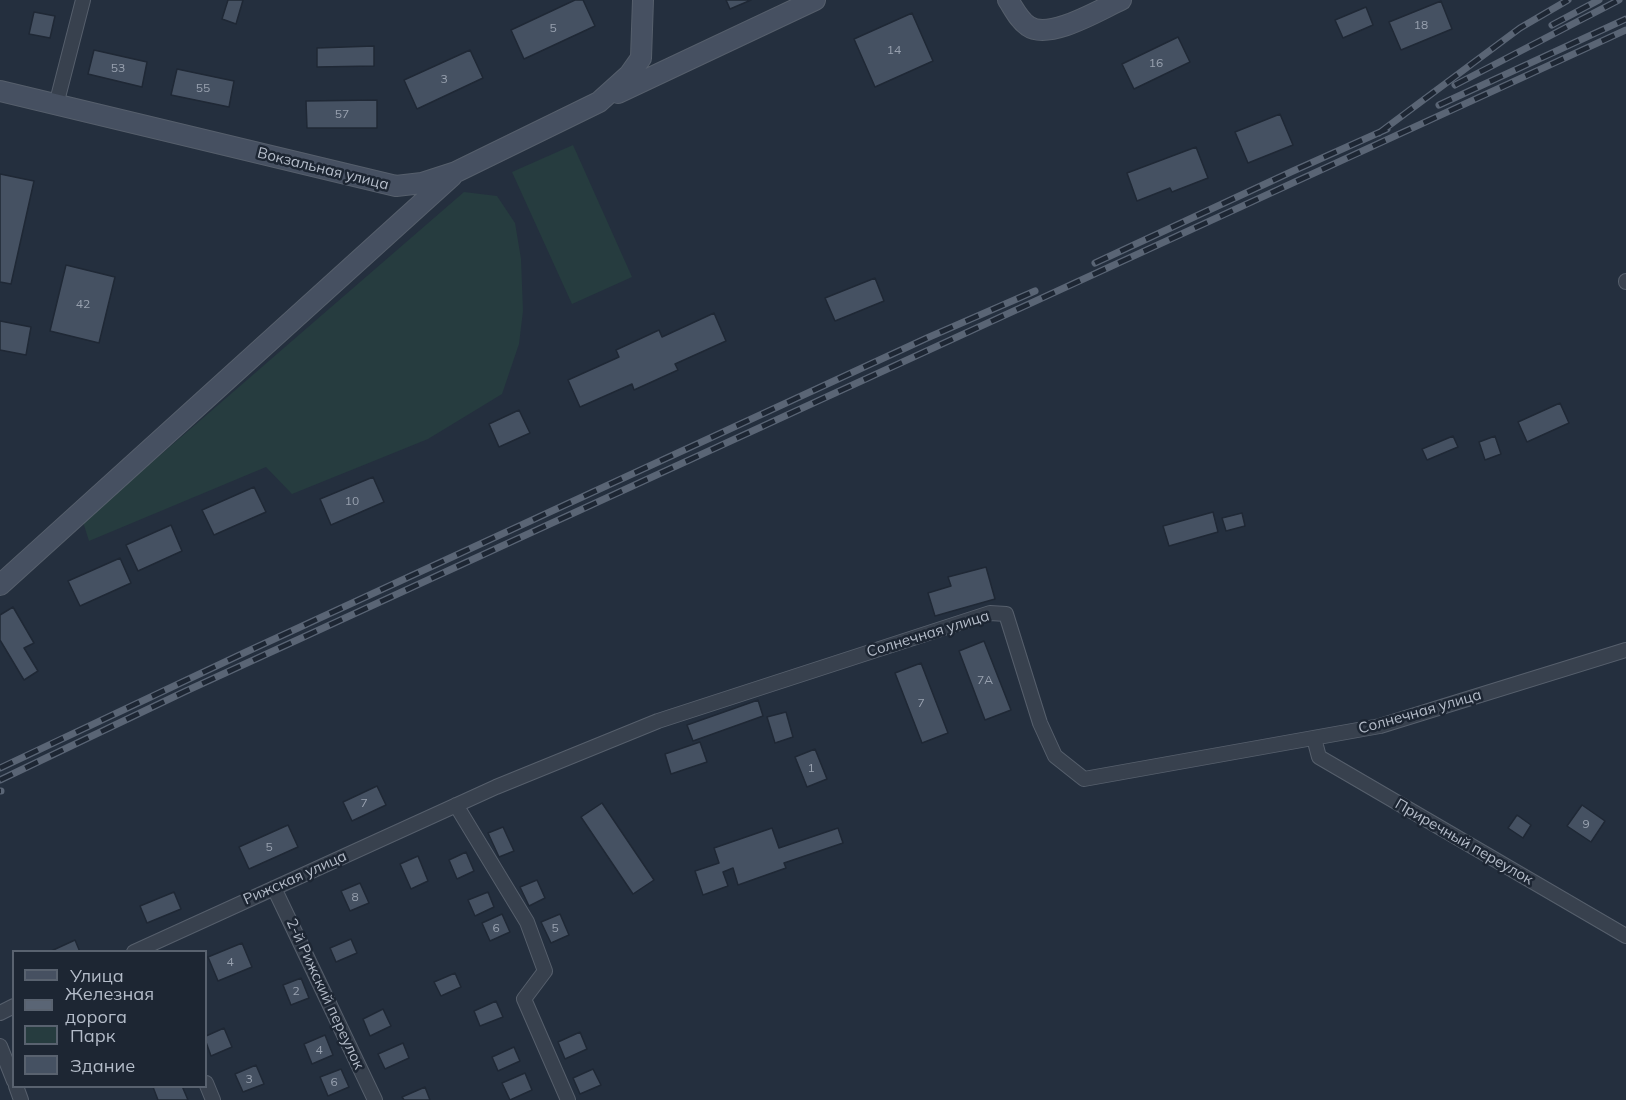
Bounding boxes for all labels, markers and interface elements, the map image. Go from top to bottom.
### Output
house number: 18 [1414,18,1428,32]
house number: 5 [549,21,557,35]
house number: 14 [887,43,901,57]
house number: 16 [1149,56,1163,70]
house number: 53 [111,61,125,75]
house number: 3 [440,72,448,86]
house number: 55 [196,81,210,95]
house number: 57 [335,107,349,121]
street label: Вокзальная улица [255,144,391,194]
house number: 42 [76,297,90,311]
house number: 10 [345,494,359,508]
street label: Солнечная улица [865,607,991,661]
house number: 7А [977,673,993,687]
street label: Солнечная улица [1356,686,1484,738]
house number: 7 [917,696,925,710]
house number: 1 [807,761,815,775]
street label: Приречный переулок [1392,795,1536,889]
house number: 7 [360,796,368,810]
house number: 9 [1582,817,1590,831]
house number: 5 [265,840,273,854]
street label: Рижская улица [240,847,350,909]
house number: 8 [351,890,359,904]
street label: 2-й Рижский переулок [282,916,368,1072]
house number: 6 [492,921,500,935]
house number: 5 [551,921,559,935]
legend [12,950,207,1088]
house number: 4 [226,955,234,969]
text: Улица [70,964,124,987]
text: Железная дорога [65,982,154,1028]
house number: 2 [292,984,300,998]
text: Парк [70,1024,115,1047]
house number: 4 [315,1043,323,1057]
text: Здание [70,1054,135,1077]
house number: 3 [245,1072,253,1086]
house number: 6 [330,1075,338,1089]

